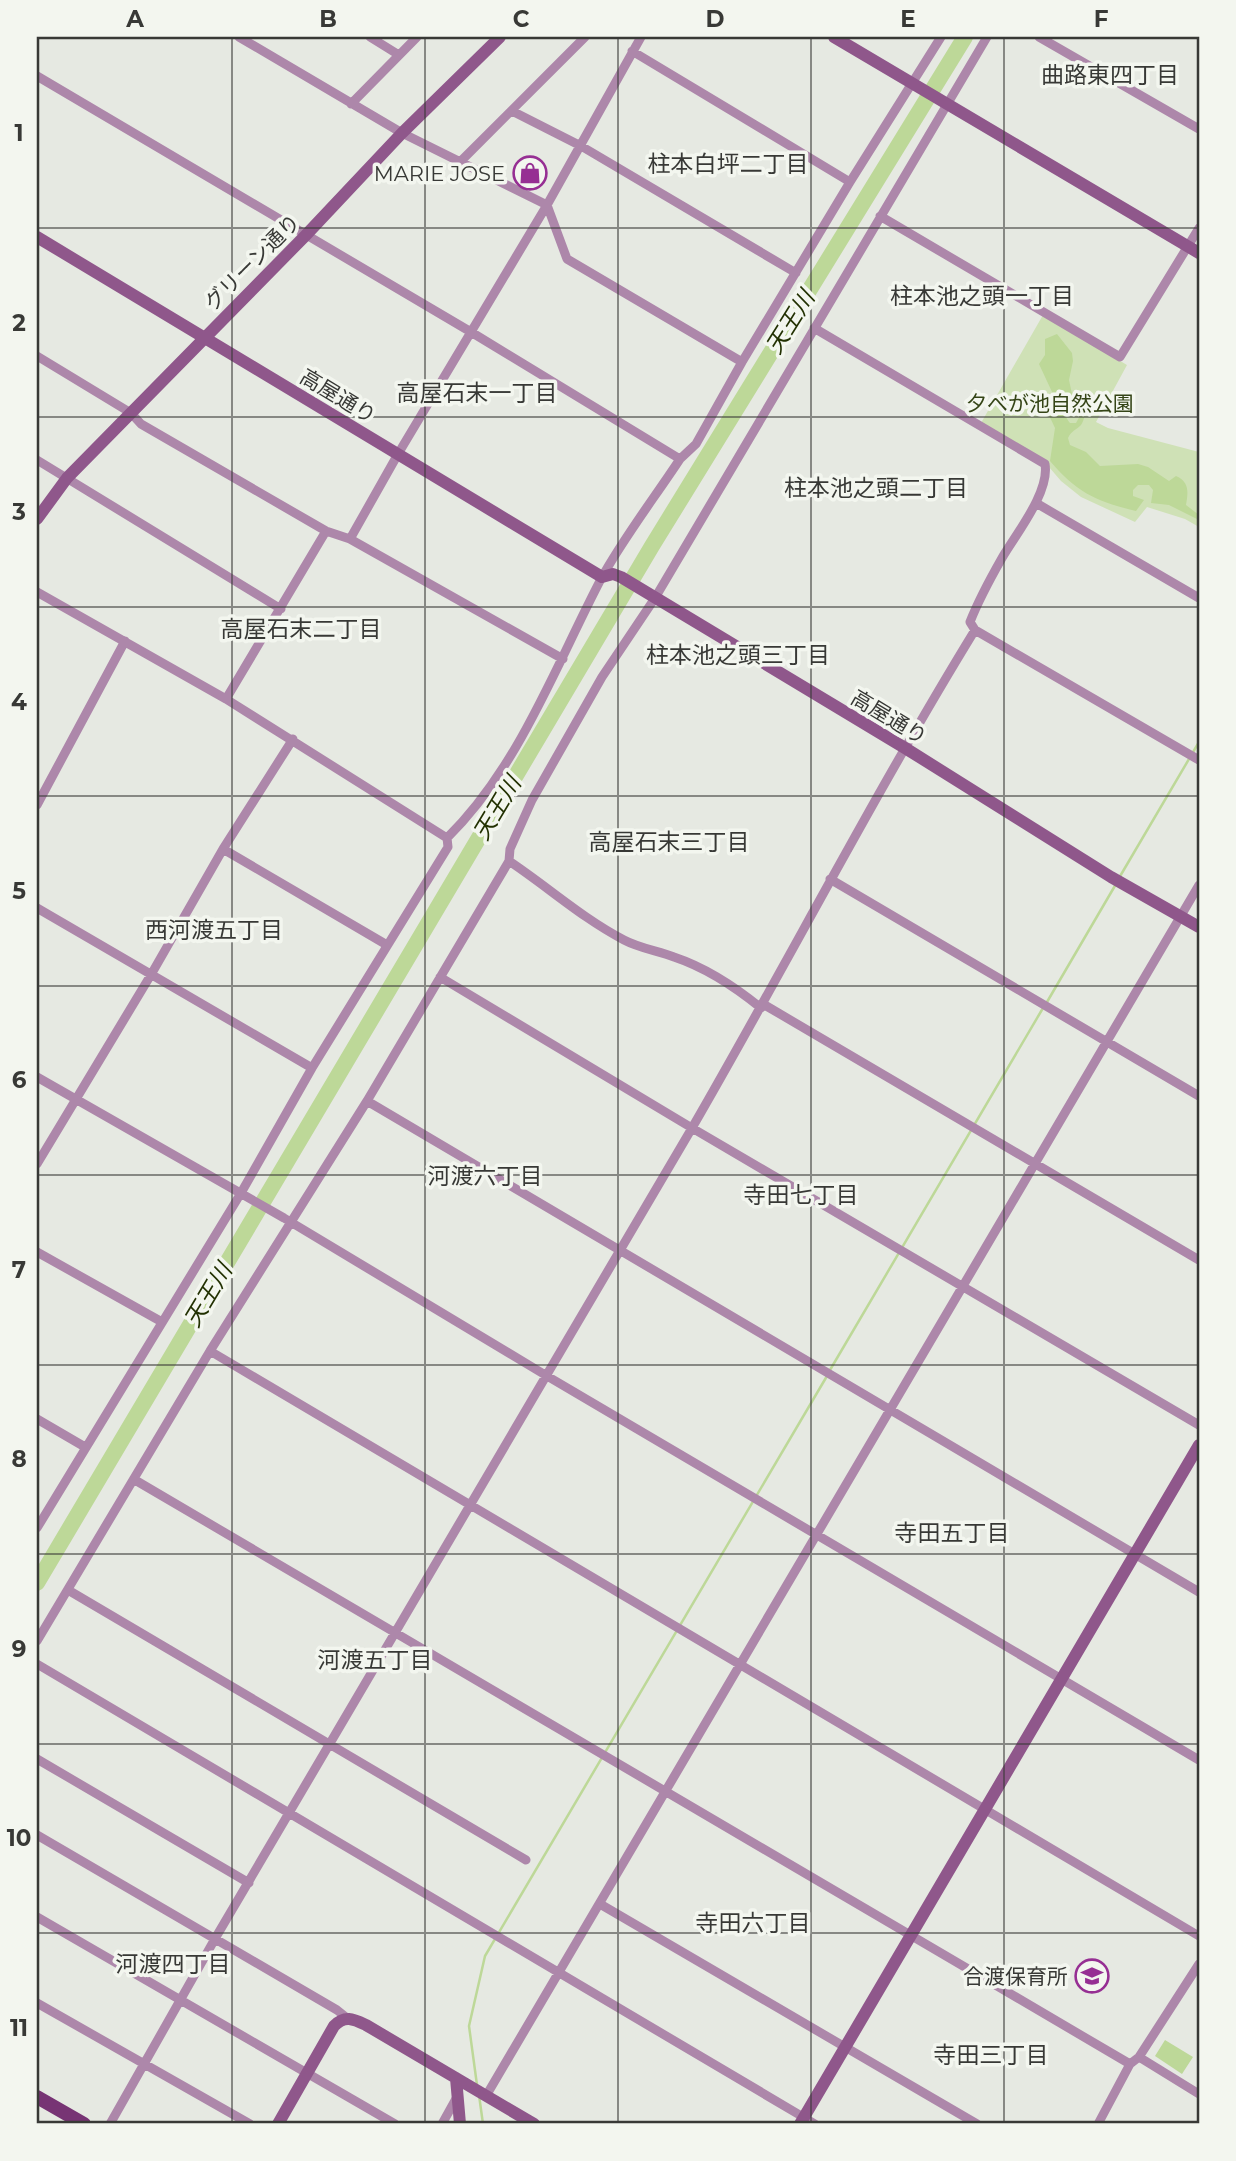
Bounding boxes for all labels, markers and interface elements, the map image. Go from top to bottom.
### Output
text: A [125,5,144,33]
text: B [319,5,337,33]
text: C [513,5,530,33]
text: D [706,5,725,33]
text: E [900,5,916,33]
text: F [1094,5,1109,33]
district label: 曲路東四丁目 [1041,61,1179,89]
text: 1 [14,119,24,147]
district label: 柱本白坪二丁目 [648,150,809,178]
shop icon: MARIE JOSE [511,154,549,192]
place label: MARIE JOSE [374,161,505,186]
street label: グリーン通り [199,209,305,315]
district label: 柱本池之頭一丁目 [890,282,1074,310]
water label: 天王川 [760,283,822,359]
text: 2 [12,309,26,337]
street label: 高屋通り [296,364,380,428]
district label: 高屋石末一丁目 [397,379,558,407]
park label: 夕べが池自然公園 [966,391,1134,416]
district label: 柱本池之頭二丁目 [784,474,968,502]
text: 3 [11,498,26,526]
district label: 高屋石末二丁目 [221,615,382,643]
district label: 柱本池之頭三丁目 [646,641,830,669]
street label: 高屋通り [847,685,931,749]
text: 4 [11,688,27,716]
water label: 天王川 [467,769,528,845]
district label: 高屋石末三丁目 [589,828,750,856]
text: 5 [12,877,26,905]
district label: 西河渡五丁目 [145,916,283,944]
text: 6 [12,1066,27,1094]
district label: 河渡六丁目 [428,1162,543,1190]
district label: 寺田七丁目 [744,1181,859,1209]
text: 7 [12,1256,26,1284]
water label: 天王川 [178,1256,239,1332]
text: 8 [11,1445,27,1473]
district label: 寺田五丁目 [895,1519,1010,1547]
text: 9 [12,1635,26,1663]
district label: 河渡五丁目 [318,1646,433,1674]
text: 10 [7,1824,31,1852]
district label: 寺田六丁目 [696,1909,811,1937]
district label: 河渡四丁目 [116,1950,231,1978]
school or university icon: 合渡保育所 [1073,1957,1111,1995]
place label: 合渡保育所 [963,1964,1068,1989]
text: 11 [10,2014,28,2042]
district label: 寺田三丁目 [934,2041,1049,2069]

